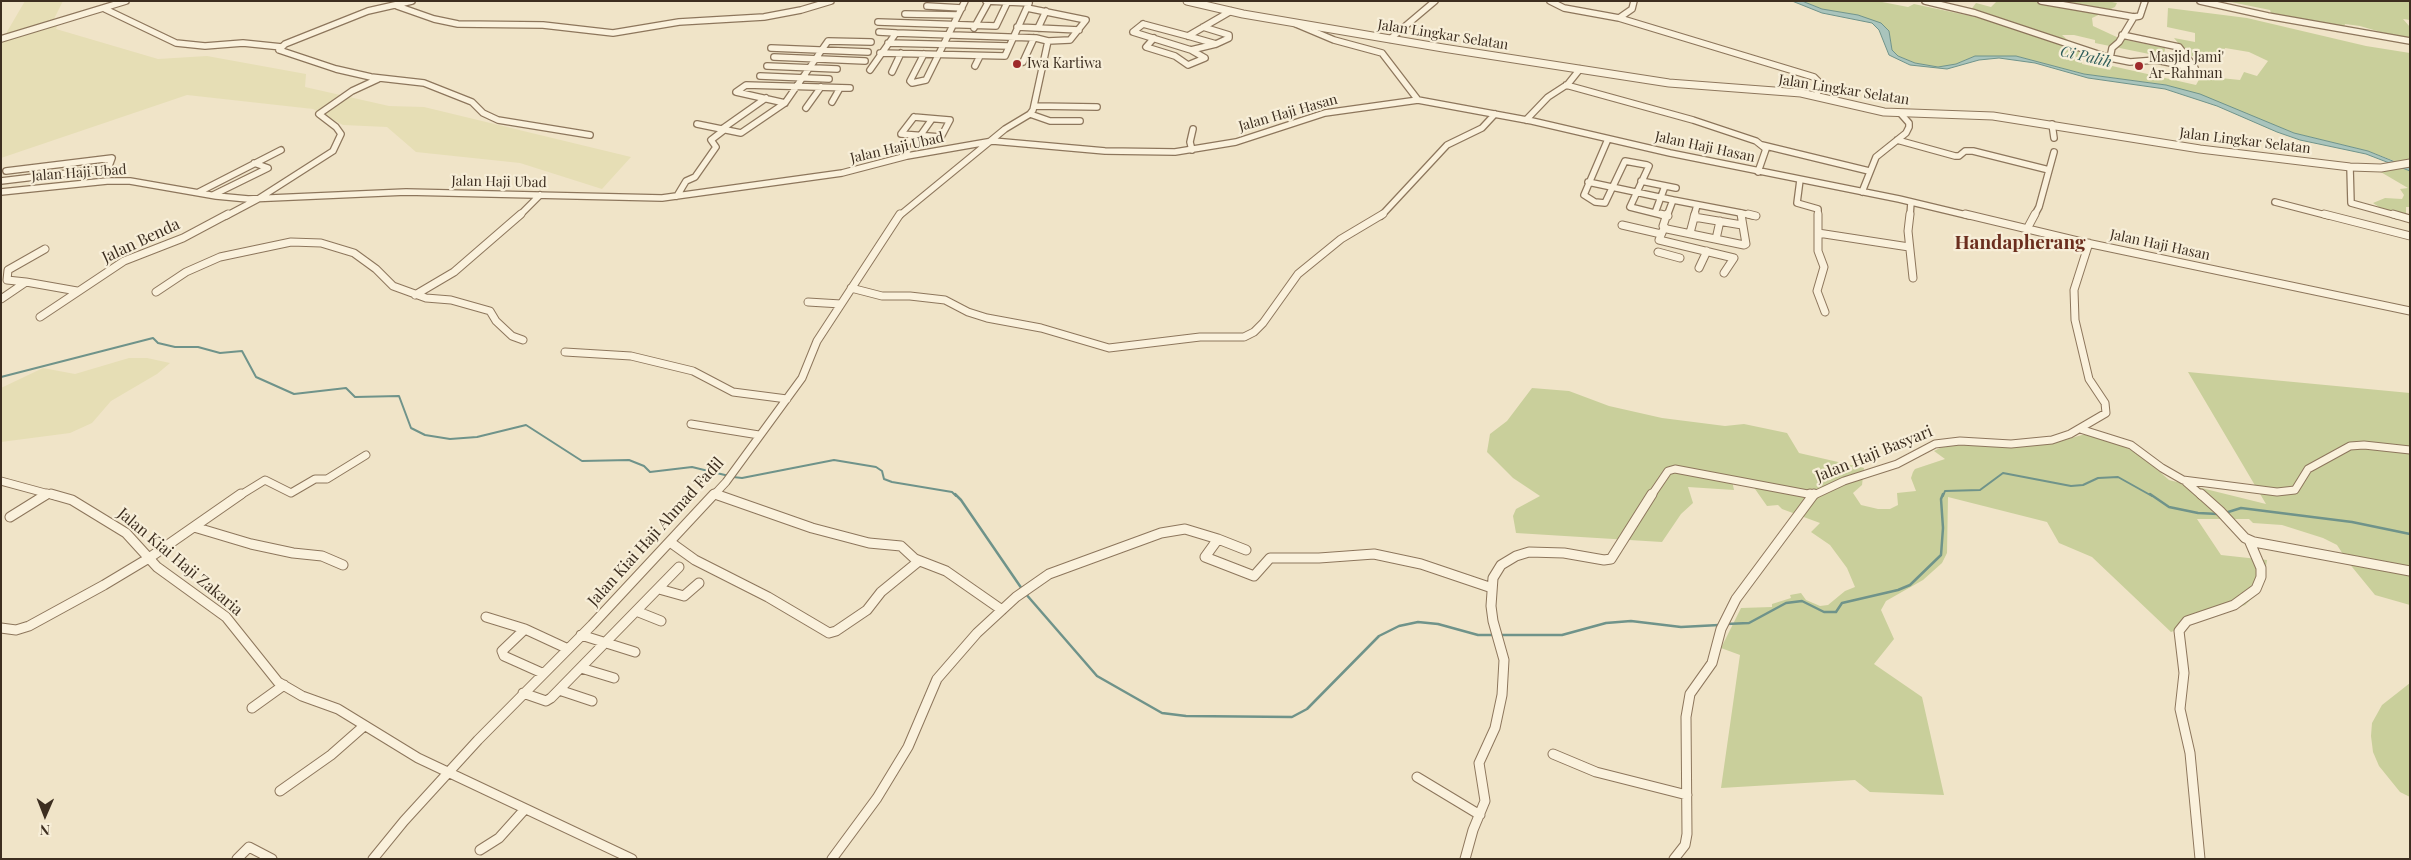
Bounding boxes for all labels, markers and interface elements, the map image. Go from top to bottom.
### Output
street label: Jalan Lingkar Selatan [1376,16,1510,54]
water label: Ci Palih [2059,42,2113,72]
place label: Masjid Jami' Ar-Rahman [2149,50,2224,82]
place label: Iwa Kartiwa [1027,56,1102,72]
marker: Iwa Kartiwa [1011,58,1023,70]
marker: Masjid Jami' Ar-Rahman [2133,60,2145,72]
street label: Jalan Lingkar Selatan [1777,71,1911,109]
street label: Jalan Haji Hasan [1237,91,1339,135]
street label: Jalan Lingkar Selatan [2178,125,2312,157]
street label: Jalan Haji Hasan [1653,128,1757,166]
street label: Jalan Haji Ubad [849,129,945,167]
street label: Jalan Haji Ubad [31,161,127,185]
street label: Jalan Haji Ubad [451,173,547,191]
street label: Jalan Benda [99,215,183,267]
street label: Jalan Haji Hasan [2108,226,2212,264]
district label: Handapherang [1955,232,2085,254]
street label: Jalan Haji Basyari [1813,422,1935,486]
street label: Jalan Kiai Haji Ahmad Fadil [584,453,728,611]
street label: Jalan Kiai Haji Zakaria [113,504,247,620]
north arrow [20,790,70,840]
text: N [40,821,50,840]

